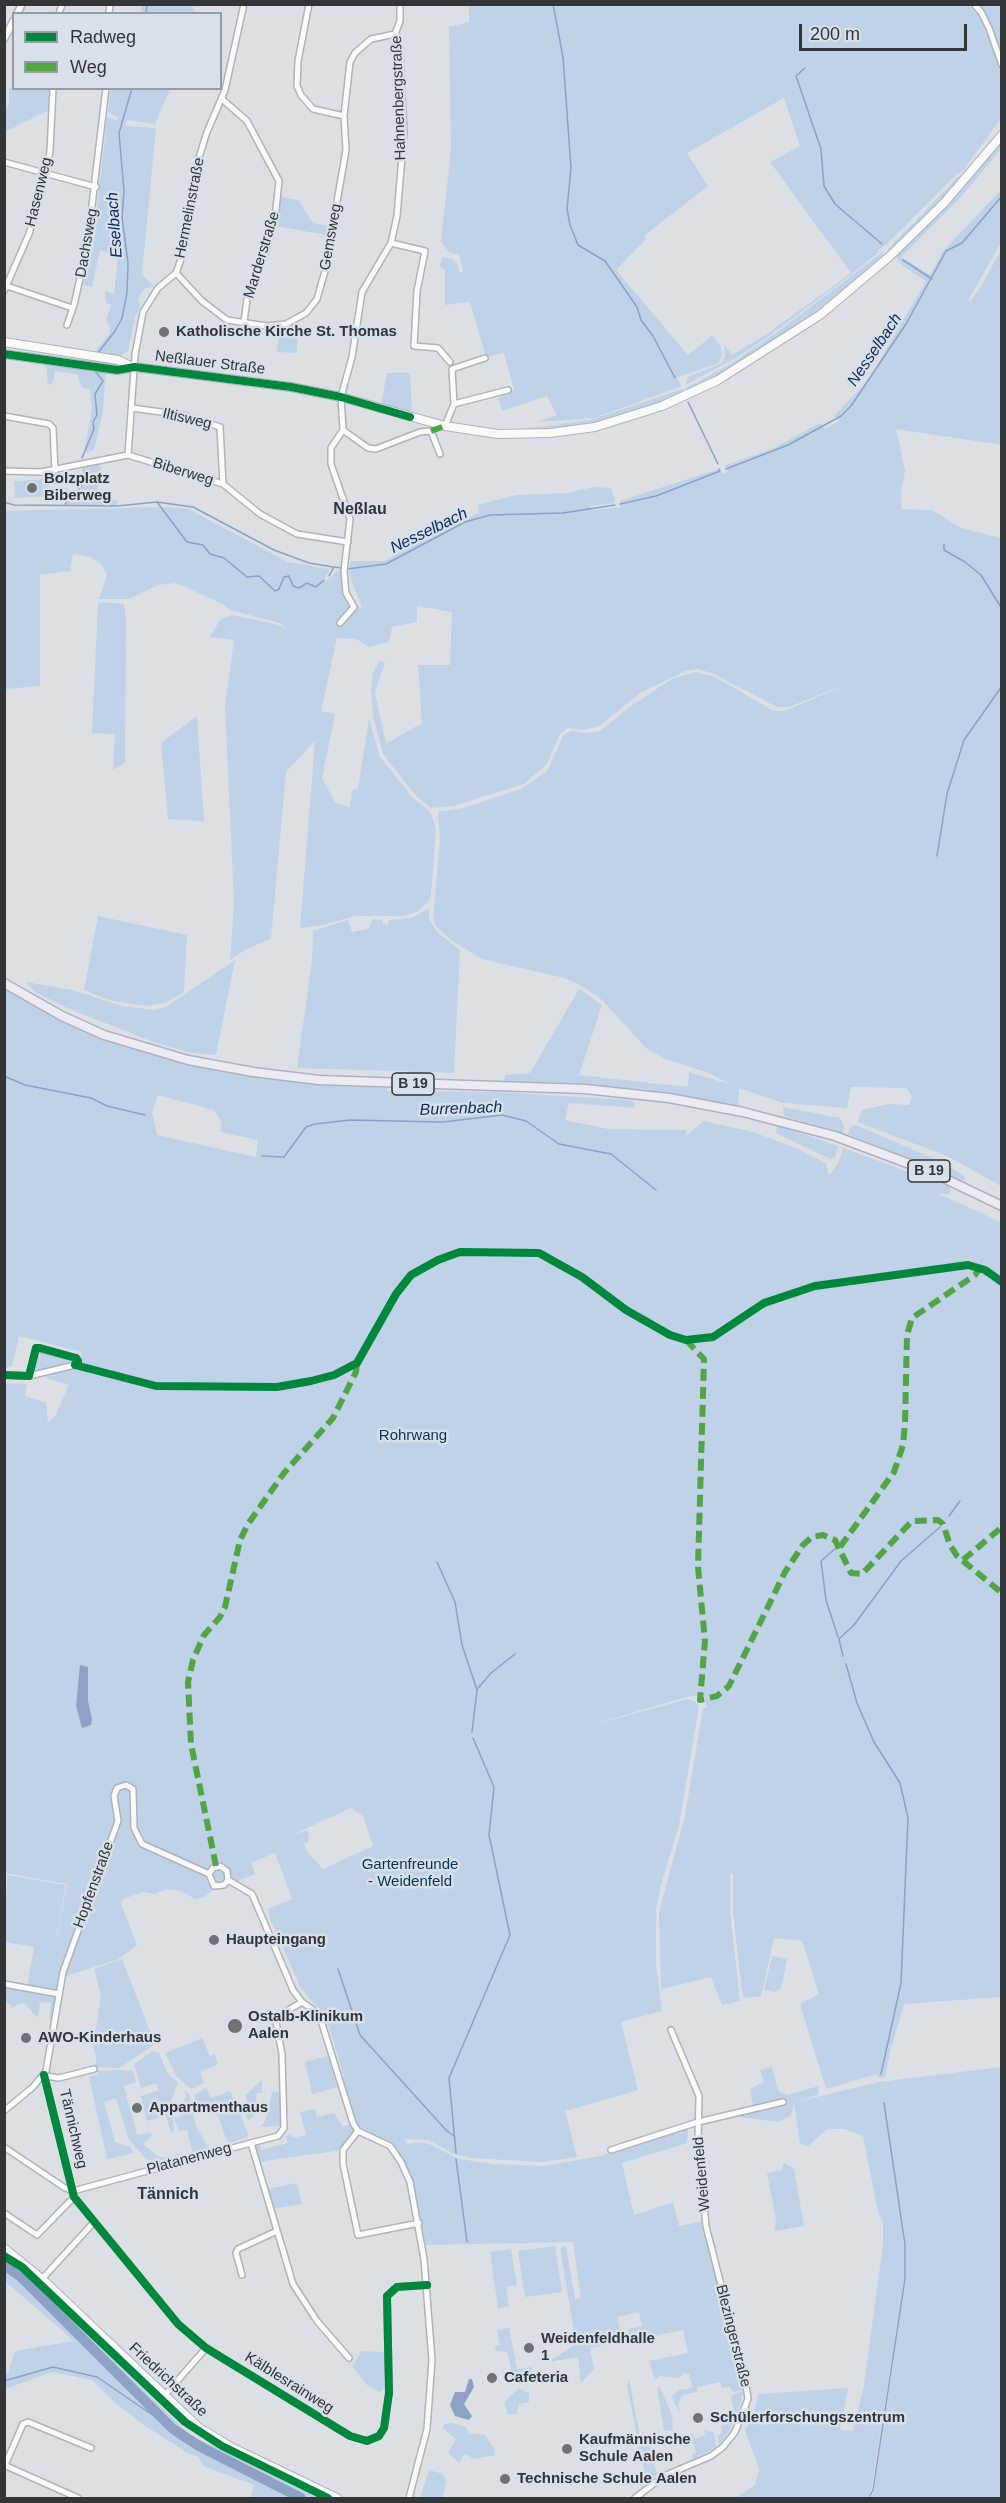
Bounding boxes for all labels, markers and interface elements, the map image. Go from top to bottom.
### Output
legend [12,12,222,90]
scale bar [802,12,970,50]
text: 200 m [810,24,860,44]
text: Radweg [70,27,136,47]
street label: Hahnenbergstraße [388,35,410,161]
text: Weg [70,57,107,77]
street label: Hasenweg [22,155,56,229]
street label: Hermelinstraße [171,156,209,260]
water label: Eselbach [103,192,127,258]
street label: Gemsweg [316,202,346,272]
street label: Dachsweg [72,207,102,279]
street label: Marderstraße [240,209,284,301]
water label: Nesselbach [844,310,906,390]
place label: Katholische Kirche St. Thomas [176,323,397,341]
marker: Katholische Kirche St. Thomas [157,325,171,339]
street label: Neßlauer Straße [154,347,266,379]
street label: Iltisweg [161,405,213,433]
street label: Biberweg [150,454,216,490]
place label: Bolzplatz Biberweg [44,470,112,505]
marker: Bolzplatz Biberweg [25,481,39,495]
district label: Neßlau [333,500,387,520]
water label: Nesselbach [387,504,471,558]
road number: B 19 [392,1073,434,1095]
water label: Burrenbach [419,1098,503,1120]
road number: B 19 [908,1160,950,1182]
park label: Rohrwang [379,1427,447,1445]
street label: Hopfenstraße [70,1839,118,1931]
park label: Gartenfreunde - Weidenfeld [362,1856,458,1891]
place label: Haupteingang [226,1931,326,1949]
marker: Haupteingang [207,1933,221,1947]
place label: Ostalb-Klinikum Aalen [248,2008,363,2043]
marker: Ostalb-Klinikum Aalen [226,2017,244,2035]
place label: AWO-Kinderhaus [38,2029,161,2047]
marker: AWO-Kinderhaus [19,2031,33,2045]
street label: Tännichweg [55,2088,91,2170]
place label: Appartmenthaus [149,2099,268,2117]
marker: Appartmenthaus [130,2101,144,2115]
street label: Weidenfeld [690,2136,714,2212]
street label: Platanenweg [145,2139,233,2179]
district label: Tännich [137,2185,199,2205]
street label: Blezingerstraße [712,2283,754,2389]
place label: Weidenfeldhalle 1 [541,2330,655,2365]
street label: Friedrichstraße [125,2339,211,2421]
marker: Weidenfeldhalle 1 [522,2341,536,2355]
street label: Kälblesrainweg [241,2348,337,2418]
place label: Cafeteria [504,2369,568,2387]
marker: Cafeteria [485,2371,499,2385]
place label: Schülerforschungszentrum [710,2409,905,2427]
marker: Schülerforschungszentrum [691,2411,705,2425]
place label: Kaufmännische Schule Aalen [579,2431,691,2466]
marker: Kaufmännische Schule Aalen [560,2442,574,2456]
place label: Technische Schule Aalen [517,2470,697,2488]
marker: Technische Schule Aalen [498,2472,512,2486]

